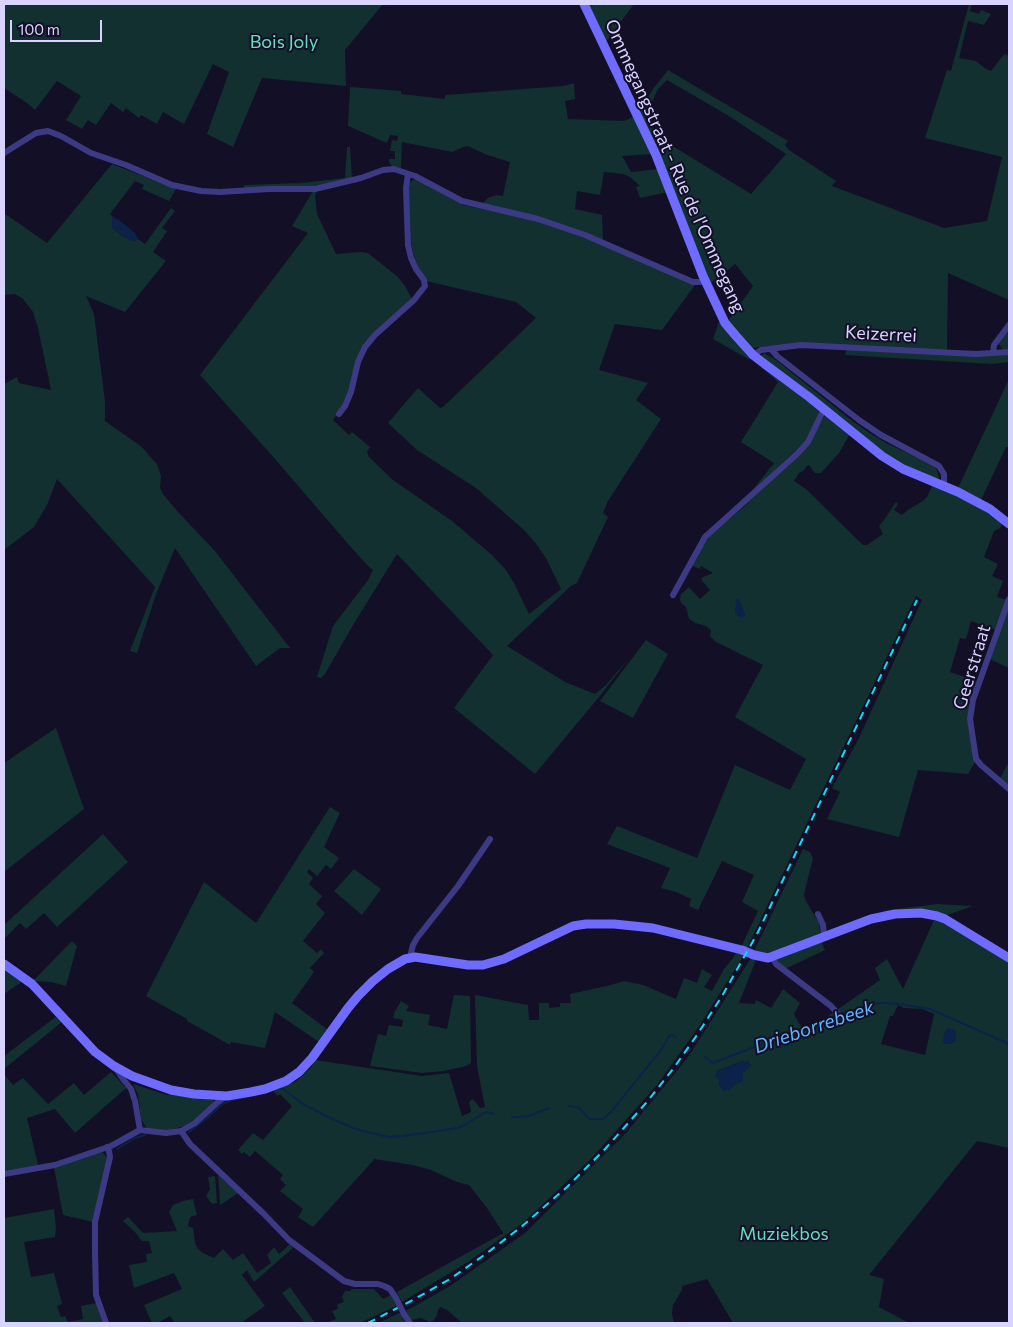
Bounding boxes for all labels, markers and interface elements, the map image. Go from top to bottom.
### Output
scale bar [12,10,105,42]
street label: Ommegangstraat - Rue de l'Ommegang [600,16,750,316]
text: 100 m [18,20,60,38]
park label: Bois Joly [250,31,318,53]
street label: Keizerrei [844,321,918,347]
street label: Geerstraat [949,622,995,712]
water label: Drieborrebeek [751,996,877,1058]
park label: Muziekbos [739,1223,829,1245]

